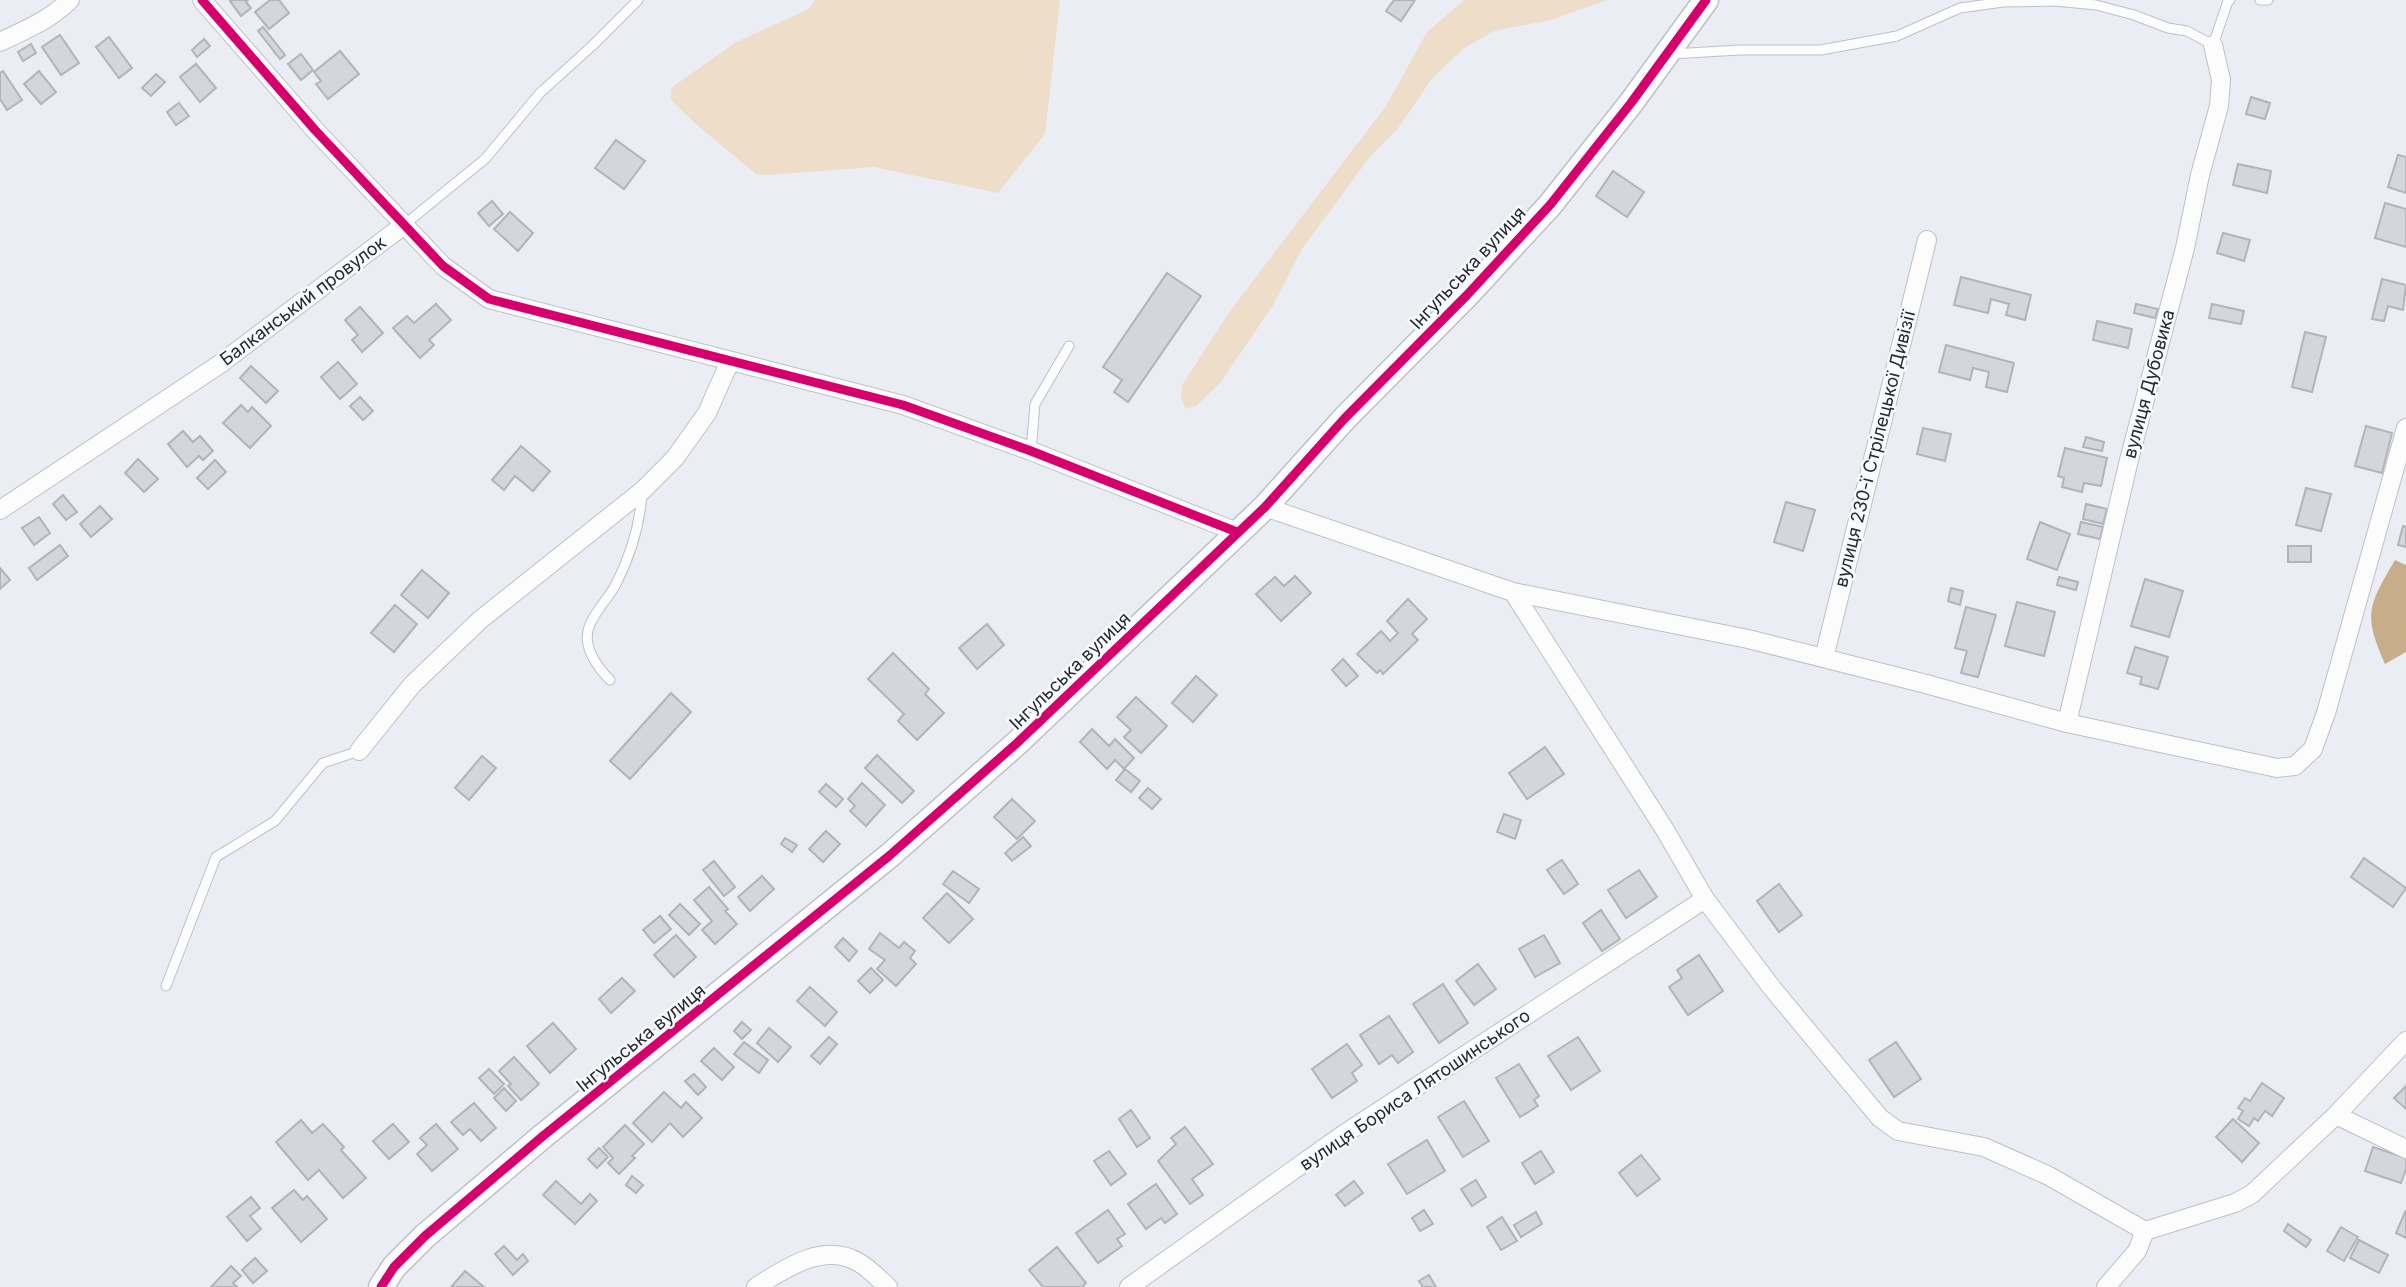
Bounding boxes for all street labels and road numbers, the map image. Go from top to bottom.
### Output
street label: Інгульська вулиця [1405,202,1530,333]
street label: Балканський провулок [216,231,390,370]
street label: вулиця 230-ї Стрілецької Дивізії [1830,307,1919,589]
street label: вулиця Дубовика [2119,307,2178,461]
street label: Інгульська вулиця [1005,608,1134,734]
street label: Інгульська вулиця [572,979,709,1096]
street label: вулиця Бориса Лятошинського [1296,1004,1534,1175]

